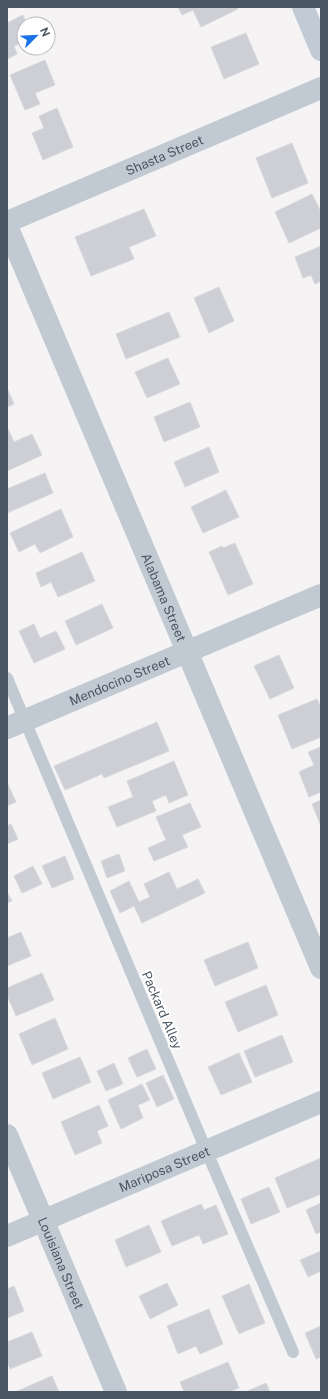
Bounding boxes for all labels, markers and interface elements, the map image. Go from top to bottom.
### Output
north arrow [16,16,56,56]
text: N [38,26,52,38]
street label: Shasta Street [123,132,205,178]
street label: Alabama Street [139,551,189,644]
street label: Mendocino Street [67,653,172,708]
street label: Packard Alley [139,969,185,1051]
street label: Mariposa Street [117,1143,212,1195]
street label: Louisiana Street [35,1215,87,1311]

